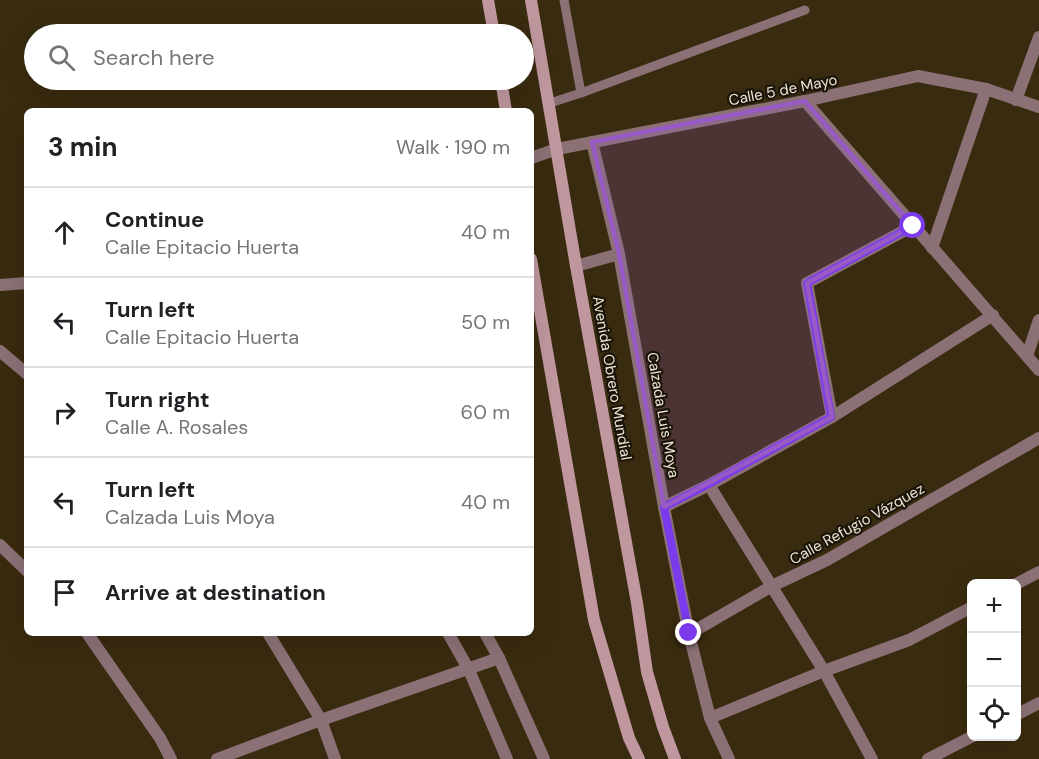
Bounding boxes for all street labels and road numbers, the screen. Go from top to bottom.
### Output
street label: Calle 5 de Mayo [727,70,839,110]
street label: Avenida Obrero Mundial [588,294,636,462]
street label: Calzada Luis Moya [642,351,684,479]
street label: Calle Refugio Vázquez [786,479,928,569]

